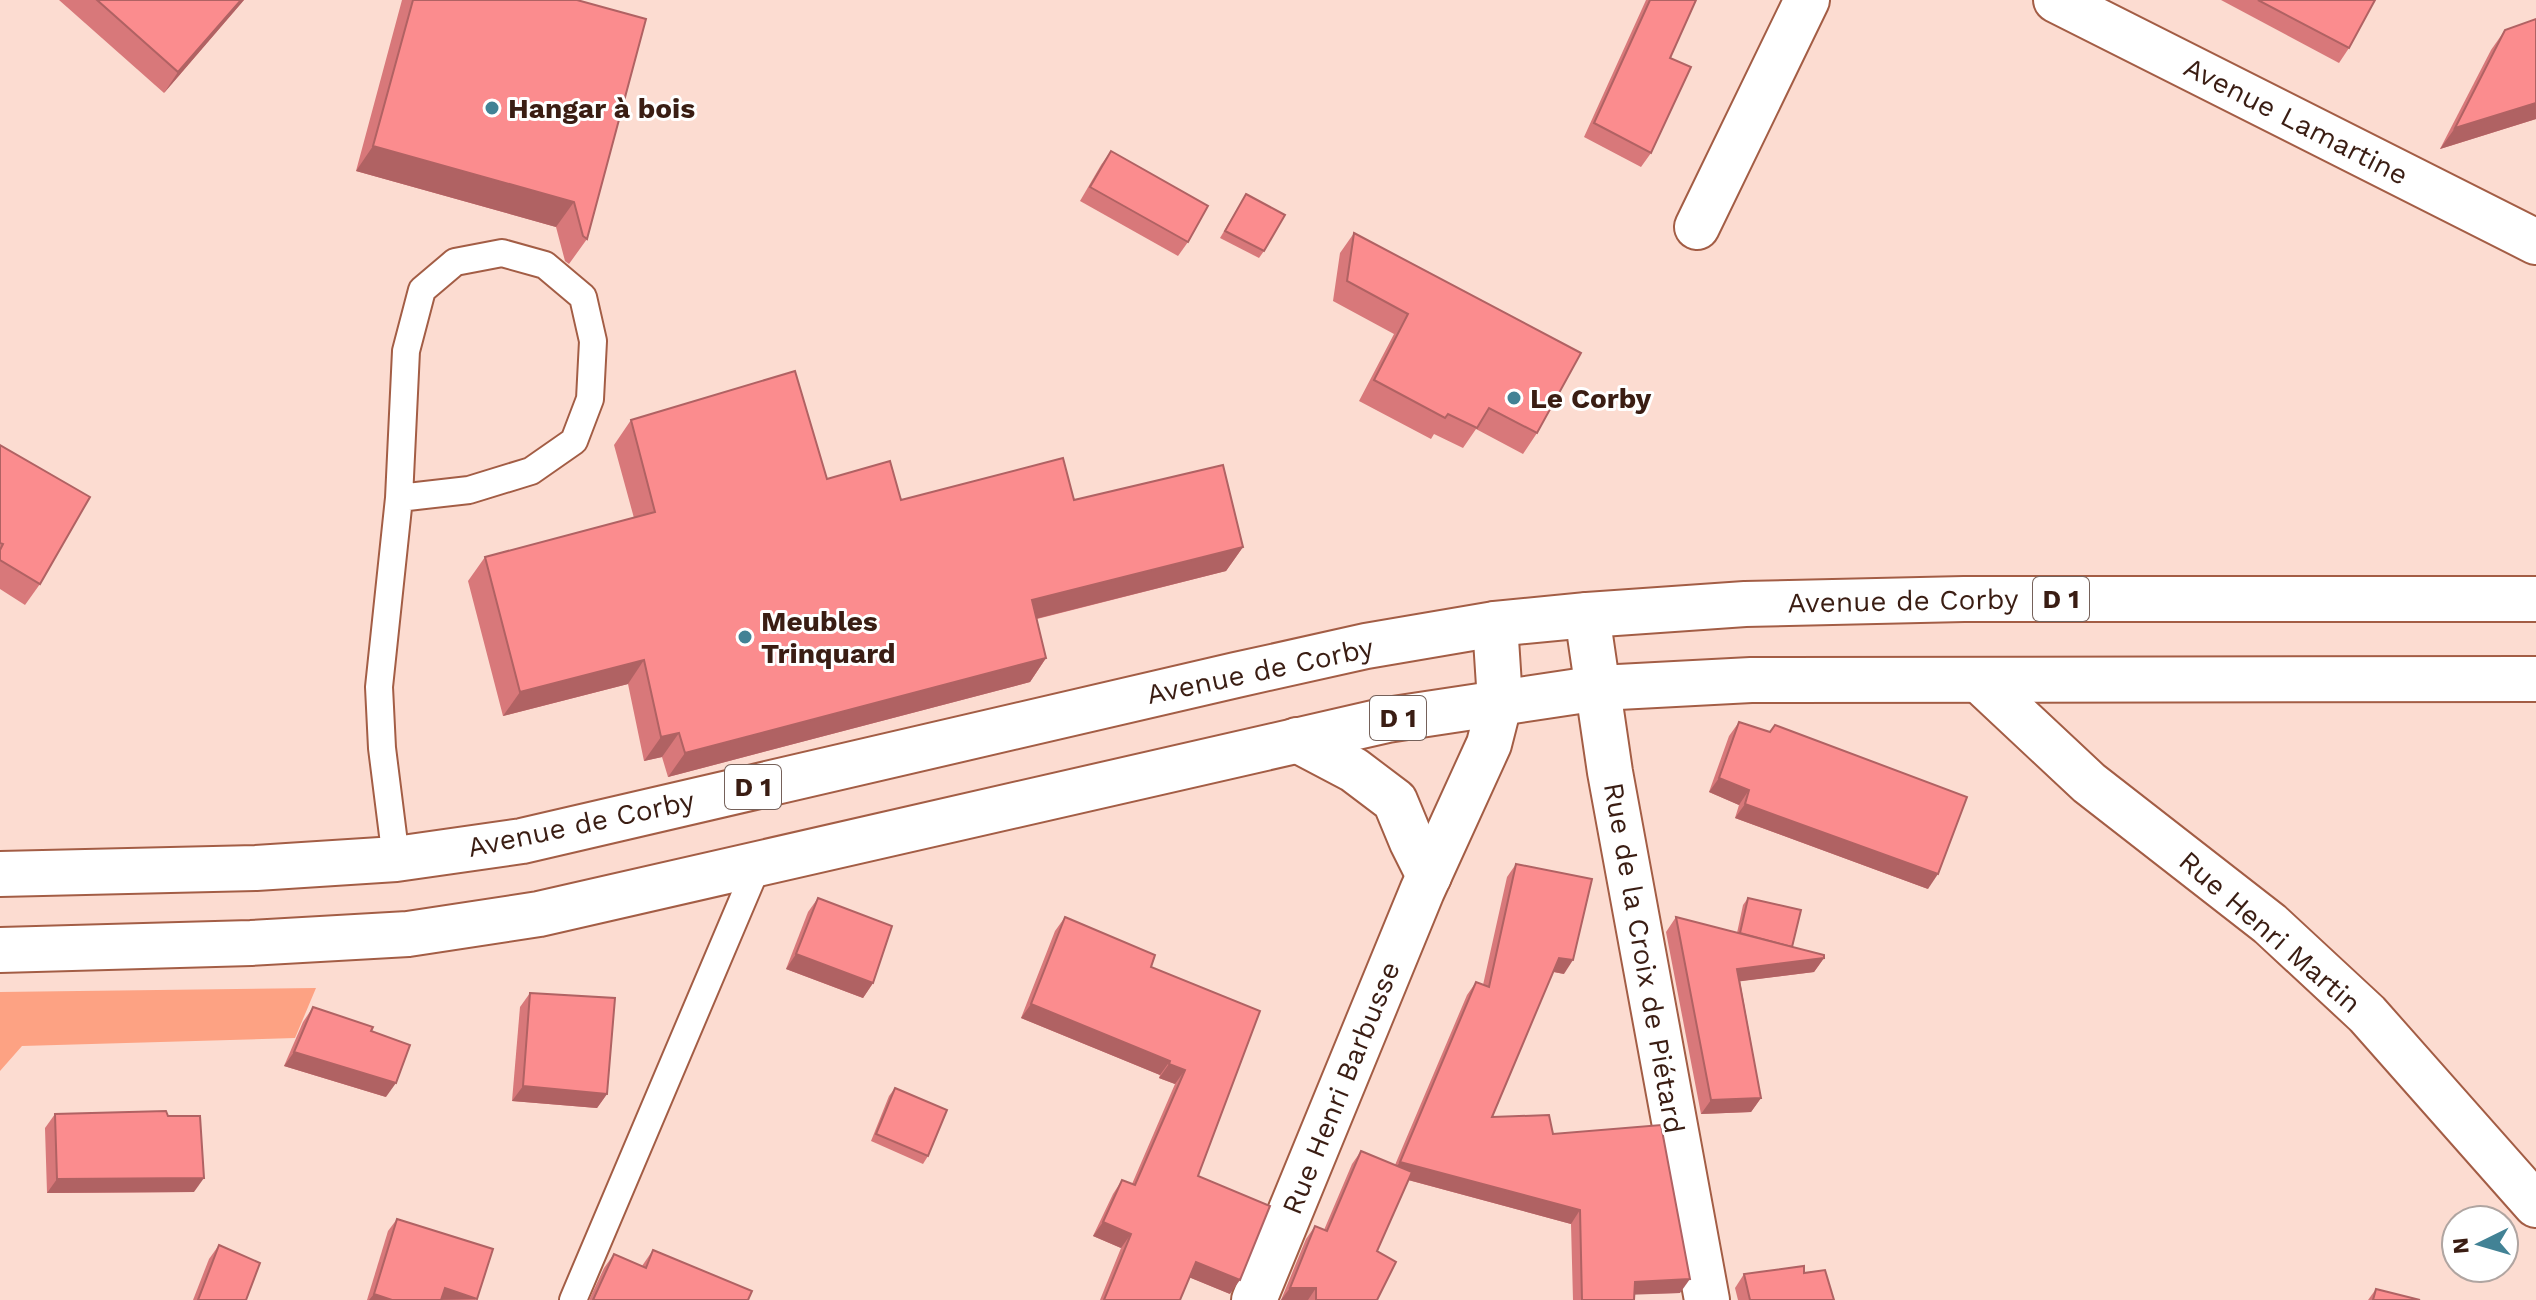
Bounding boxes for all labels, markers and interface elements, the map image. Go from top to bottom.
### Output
street label: Avenue Lamartine [2178,50,2414,192]
place label: Hangar à bois [508,92,695,125]
marker: Hangar à bois [483,99,501,117]
place label: Le Corby [1530,382,1652,415]
marker: Le Corby [1505,389,1523,407]
road number: D 1 [2033,577,2089,621]
street label: Avenue de Corby [1787,582,2019,620]
place label: Meubles Trinquard [761,605,896,670]
marker: Meubles Trinquard [736,628,754,646]
street label: Avenue de Corby [1144,631,1377,711]
road number: D 1 [1370,696,1426,740]
road number: D 1 [725,765,781,809]
street label: Rue de la Croix de Piétard [1597,780,1691,1136]
street label: Avenue de Corby [465,784,698,864]
street label: Rue Henri Martin [2172,844,2368,1020]
street label: Rue Henri Barbusse [1275,957,1407,1219]
north arrow [2440,1204,2520,1284]
text: N [2447,1236,2474,1255]

